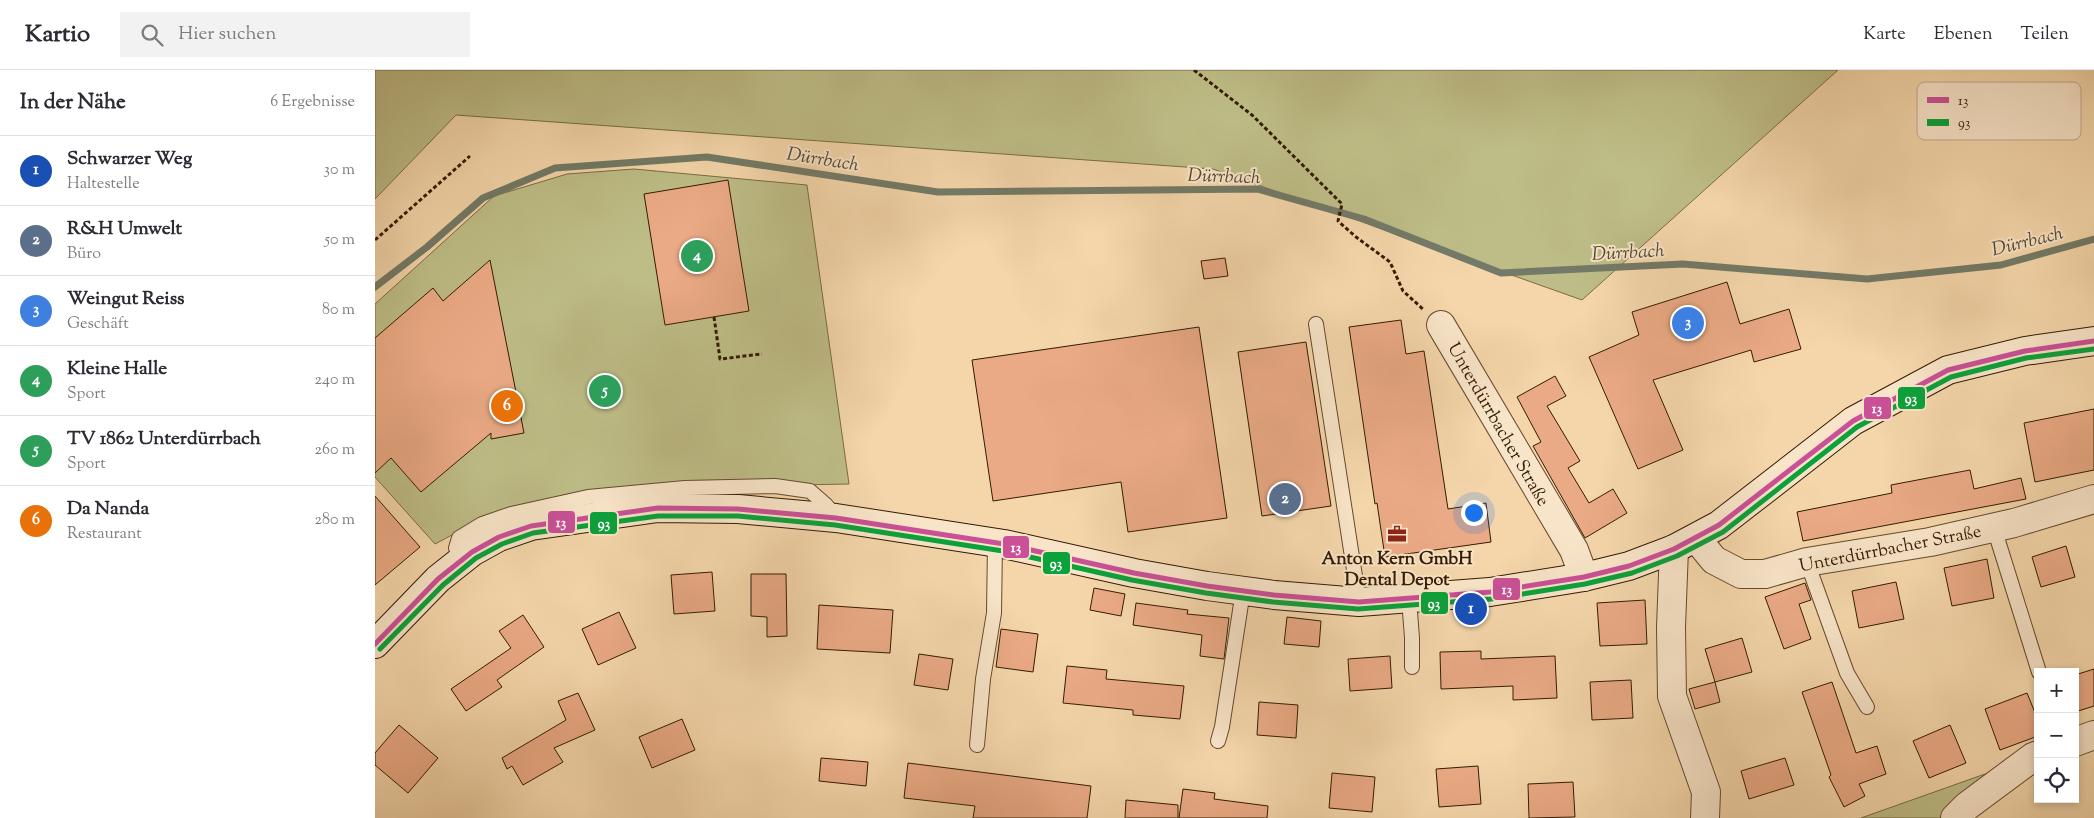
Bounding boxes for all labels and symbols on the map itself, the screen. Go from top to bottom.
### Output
legend [1917,82,2081,140]
text: 13 [1958,92,1969,112]
text: 93 [1958,114,1971,134]
water label: Dürrbach [784,141,861,180]
water label: Dürrbach [1187,163,1262,192]
water label: Dürrbach [1989,220,2067,264]
pin: 4 [681,237,713,275]
water label: Dürrbach [1591,238,1666,269]
pin: 3 [1672,304,1704,342]
street label: Unterdürrbacher Straße [1440,338,1555,512]
pin: 5 [589,372,621,410]
line badge: 93 [1897,386,1926,410]
pin: 6 [491,387,523,425]
text: 93 [1905,390,1918,410]
line badge: 13 [1863,396,1892,420]
text: 13 [1872,400,1883,420]
pin: 2 [1269,480,1301,518]
your location [1461,500,1487,526]
line badge: 13 [547,510,576,534]
line badge: 93 [589,511,618,535]
text: 13 [556,514,567,534]
text: 93 [598,515,611,535]
street label: Unterdürrbacher Straße [1797,520,1984,580]
office icon: Anton Kern GmbH Dental Depot [1386,523,1408,545]
line badge: 13 [1002,535,1030,559]
text: 13 [1011,539,1022,559]
place label: Anton Kern GmbH Dental Depot [1322,547,1473,594]
line badge: 93 [1042,551,1071,575]
text: 93 [1050,555,1063,575]
line badge: 13 [1492,577,1521,601]
text: 13 [1502,581,1513,601]
pin: 1 [1455,590,1487,628]
line badge: 93 [1420,591,1449,615]
text: 93 [1428,595,1441,615]

